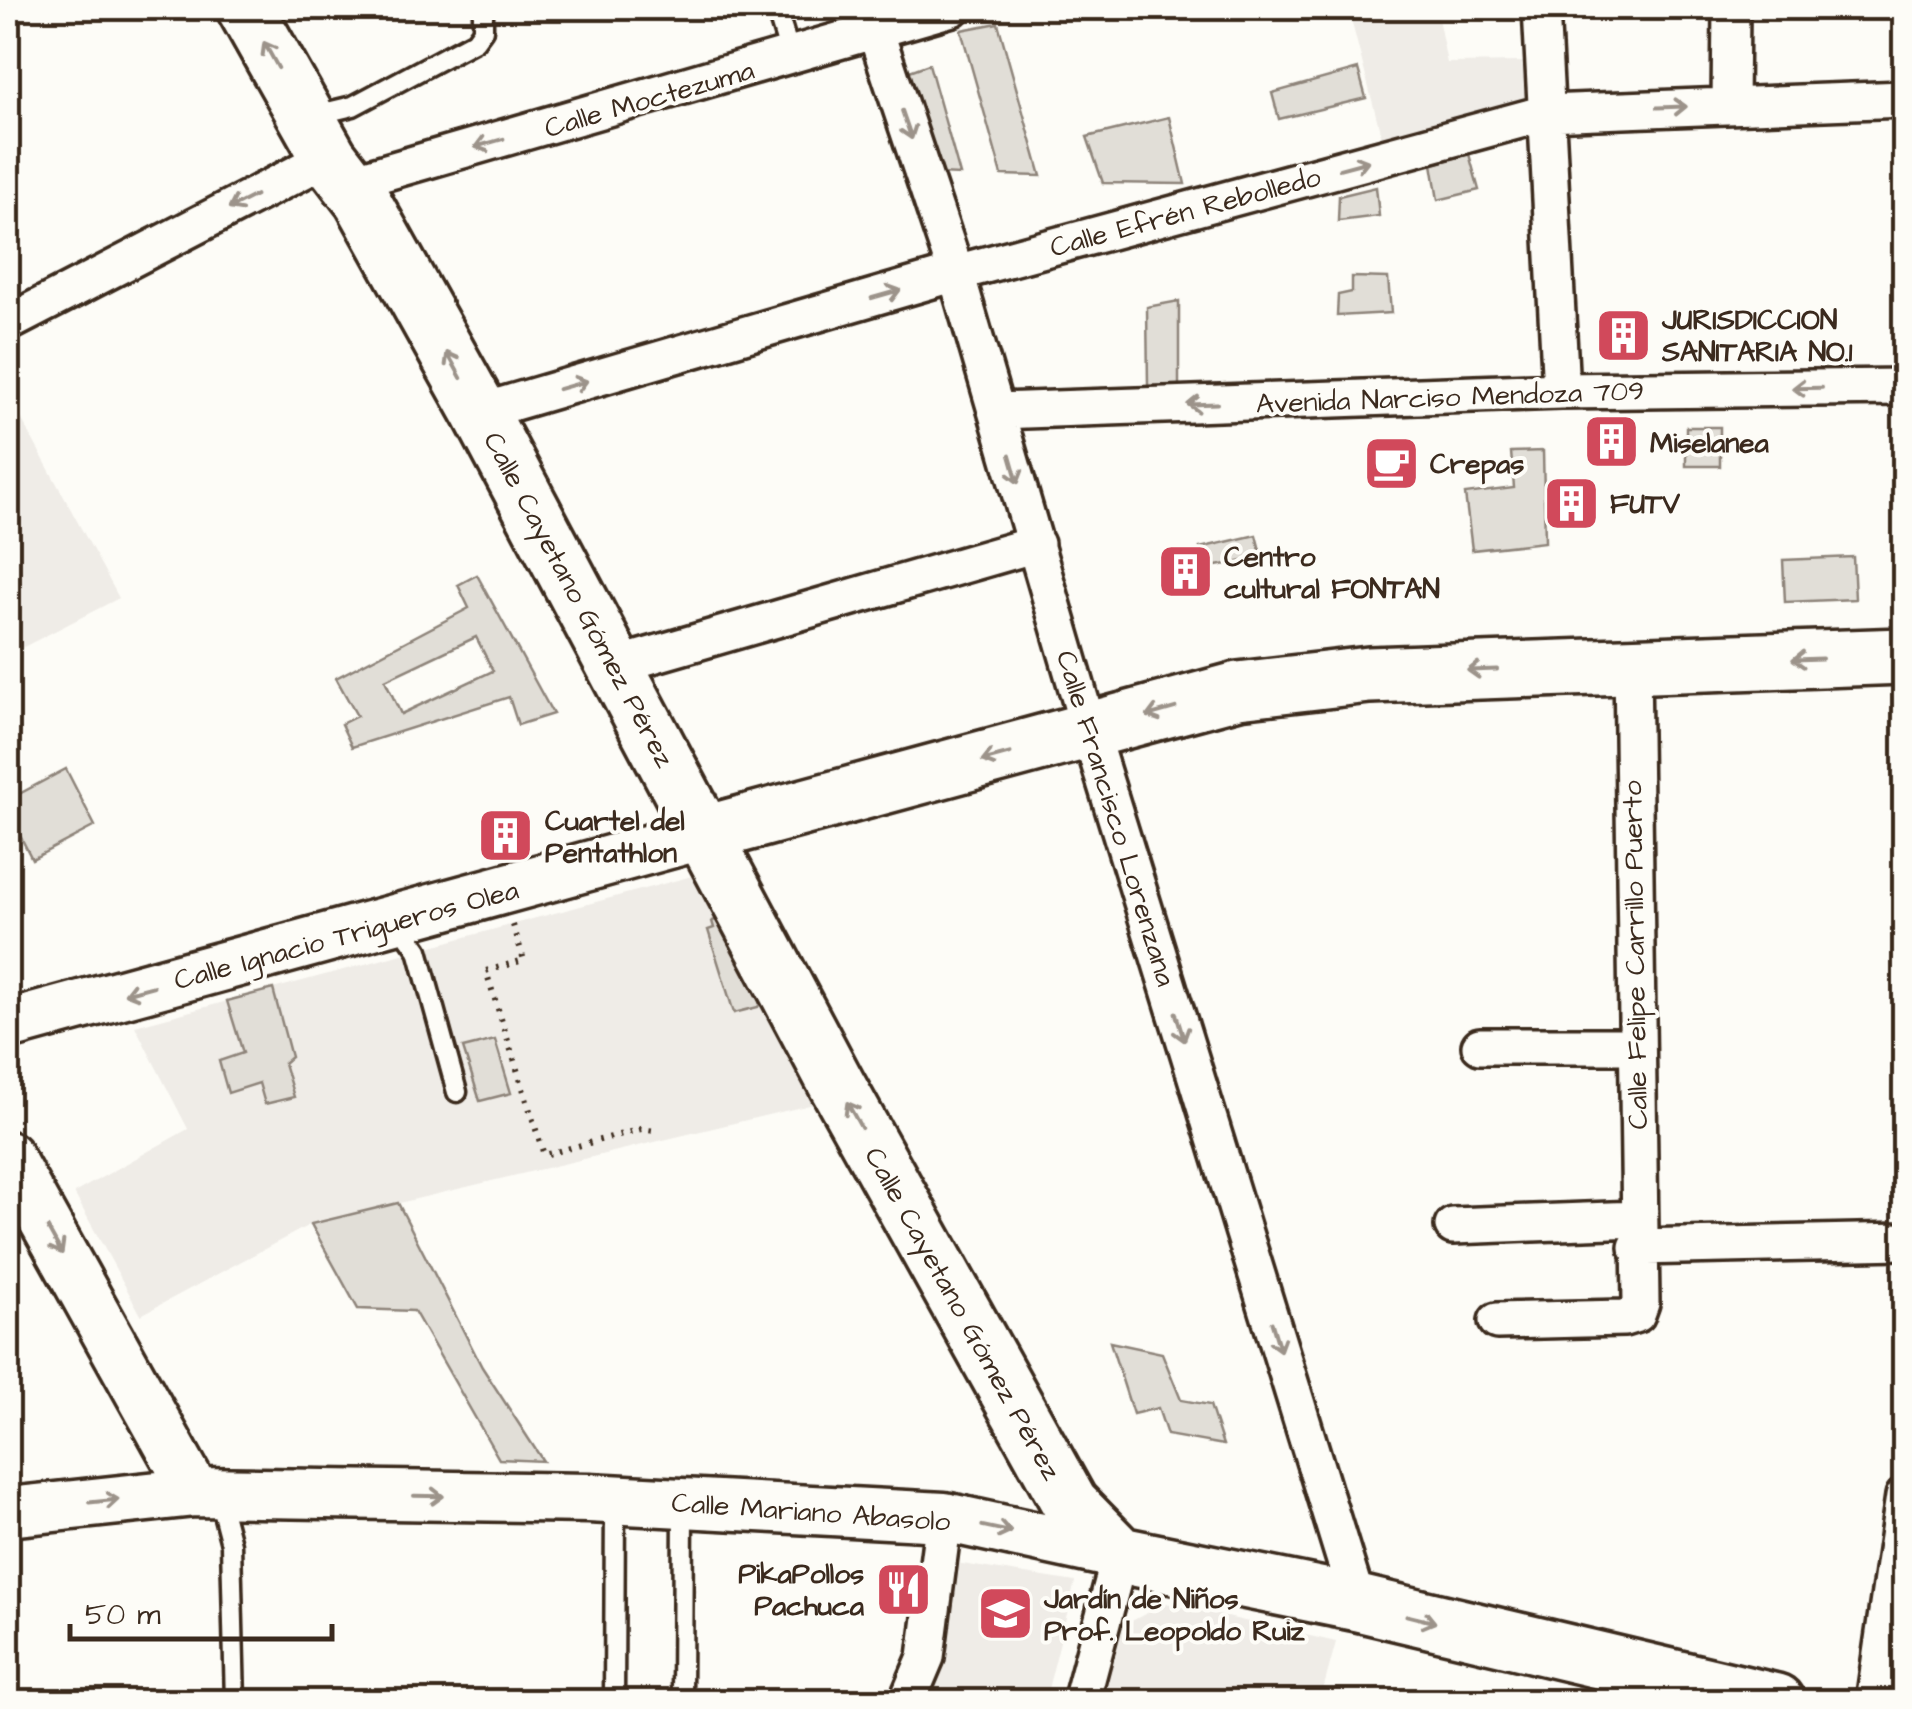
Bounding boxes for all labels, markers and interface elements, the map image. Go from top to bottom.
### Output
one-way arrow [261,41,281,71]
street label: Calle Moctezuma [540,51,759,148]
one-way arrow [1656,98,1688,117]
one-way arrow [899,109,917,141]
one-way arrow [474,135,506,153]
one-way arrow [1338,154,1369,173]
street label: Calle Efrén Rebolledo [1046,157,1325,267]
one-way arrow [228,193,257,212]
one-way arrow [869,284,901,302]
place label: JURISDICCION SANITARIA NO.1 [1661,301,1853,372]
building icon: JURISDICCION SANITARIA NO.1 [1593,305,1653,365]
one-way arrow [443,350,463,380]
street label: Avenida Narciso Mendoza 709 [1255,371,1645,424]
one-way arrow [557,375,589,393]
one-way arrow [1792,379,1824,398]
one-way arrow [1187,394,1219,413]
building icon: Miselanea [1581,412,1641,472]
place label: Miselanea [1650,424,1769,463]
street label: Calle Cayetano Gómez Pérez [472,425,684,775]
cafe icon: Crepas [1361,433,1421,493]
place label: Crepas [1430,445,1524,485]
one-way arrow [1006,453,1024,484]
building icon: FUTV [1541,473,1601,533]
place label: FUTV [1610,485,1681,524]
place label: Centro cultural FONTAN [1224,538,1440,609]
building icon: Centro cultural FONTAN [1155,542,1215,602]
street label: Calle Francisco Lorenzana [1046,646,1185,991]
one-way arrow [1792,649,1824,668]
one-way arrow [1467,661,1499,680]
one-way arrow [1146,704,1178,722]
one-way arrow [981,749,1012,768]
street label: Calle Felipe Carrillo Puerto [1613,780,1658,1130]
place label: Cuartel del Pentathlon [545,802,685,873]
building icon: Cuartel del Pentathlon [476,806,536,866]
street label: Calle Ignacio Trigueros Olea [170,871,523,1001]
one-way arrow [124,982,155,1001]
one-way arrow [1173,1010,1191,1042]
one-way arrow [843,1100,863,1130]
street label: Calle Cayetano Gómez Pérez [853,1140,1071,1488]
one-way arrow [45,1226,65,1254]
one-way arrow [1268,1321,1286,1353]
street label: Calle Mariano Abasolo [670,1483,952,1542]
one-way arrow [412,1486,444,1505]
one-way arrow [88,1491,120,1510]
one-way arrow [980,1520,1012,1539]
place label: PikaPollos Pachuca [738,1555,865,1626]
restaurant icon: PikaPollos Pachuca [873,1559,933,1619]
scale bar [70,1579,332,1641]
place label: Jardín de Niños Prof. Leopoldo Ruiz [1043,1580,1306,1652]
school or university icon: Jardín de Niños Prof. Leopoldo Ruiz [975,1584,1035,1644]
text: 50 m [85,1594,161,1636]
one-way arrow [1404,1611,1436,1629]

